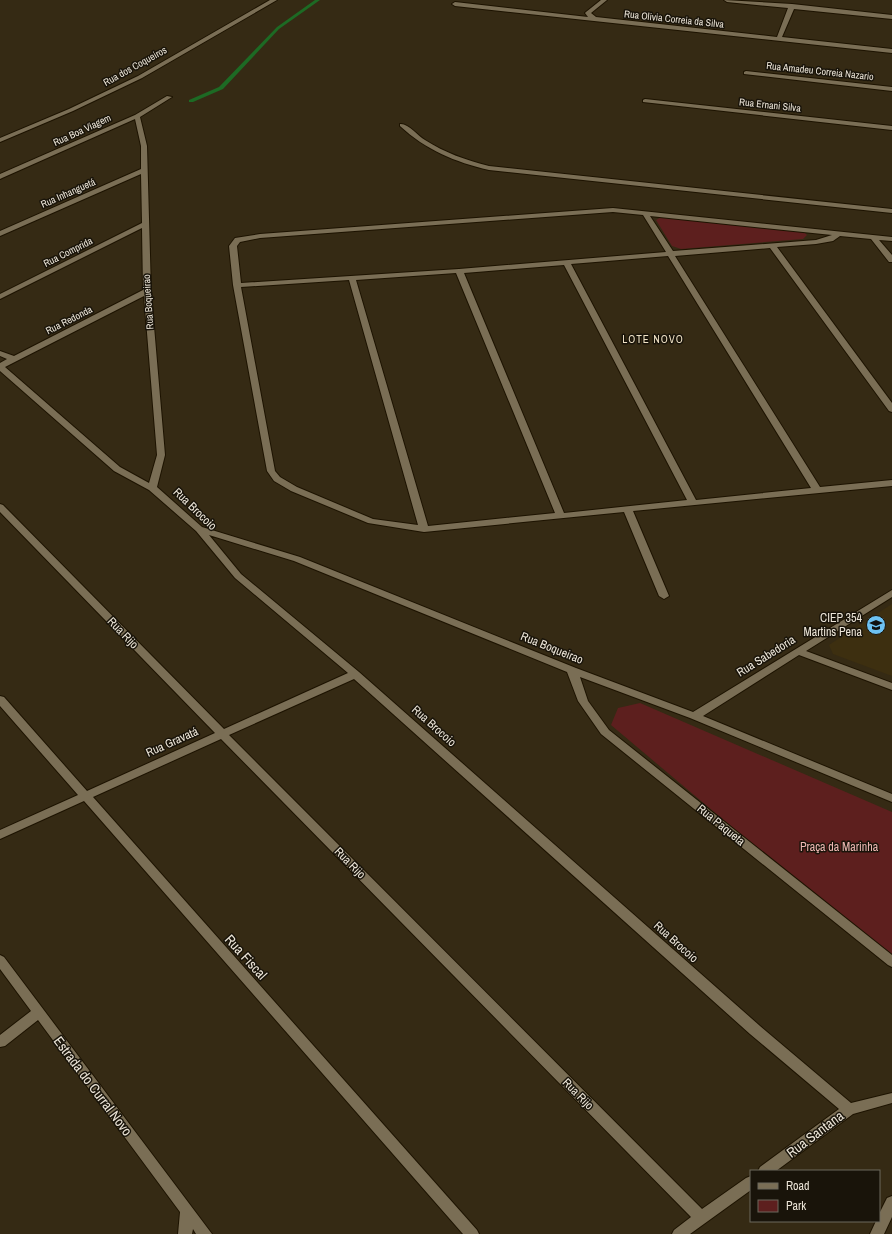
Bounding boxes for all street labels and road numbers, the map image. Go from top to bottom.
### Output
street label: Rua Olivia Correia da Silva [623,7,725,31]
street label: Rua dos Coqueiros [101,43,169,89]
street label: Rua Amadeu Correia Nazario [766,59,875,83]
street label: Rua Ernani Silva [738,95,802,115]
street label: Rua Boa Viagem [51,111,113,149]
street label: Rua Inhanguetá [39,175,98,211]
street label: Rua Comprida [41,234,95,270]
street label: Rua Boqueirao [140,274,156,330]
street label: Rua Redonda [44,303,95,337]
street label: Rua Brocoio [170,484,220,534]
street label: Rua Rijo [104,614,142,652]
street label: Rua Boqueirao [518,628,586,668]
street label: Rua Sabedoria [734,631,799,680]
street label: Rua Brocoio [408,702,460,750]
street label: Rua Gravatá [143,723,201,761]
street label: Rua Paqueta [694,801,749,850]
street label: Rua Rijo [331,844,369,882]
street label: Rua Brocoio [650,918,702,966]
street label: Rua Fiscal [221,931,271,983]
street label: Estrada do Curral Novo [50,1033,136,1139]
street label: Rua Rijo [559,1075,597,1113]
street label: Rua Santana [783,1106,848,1161]

